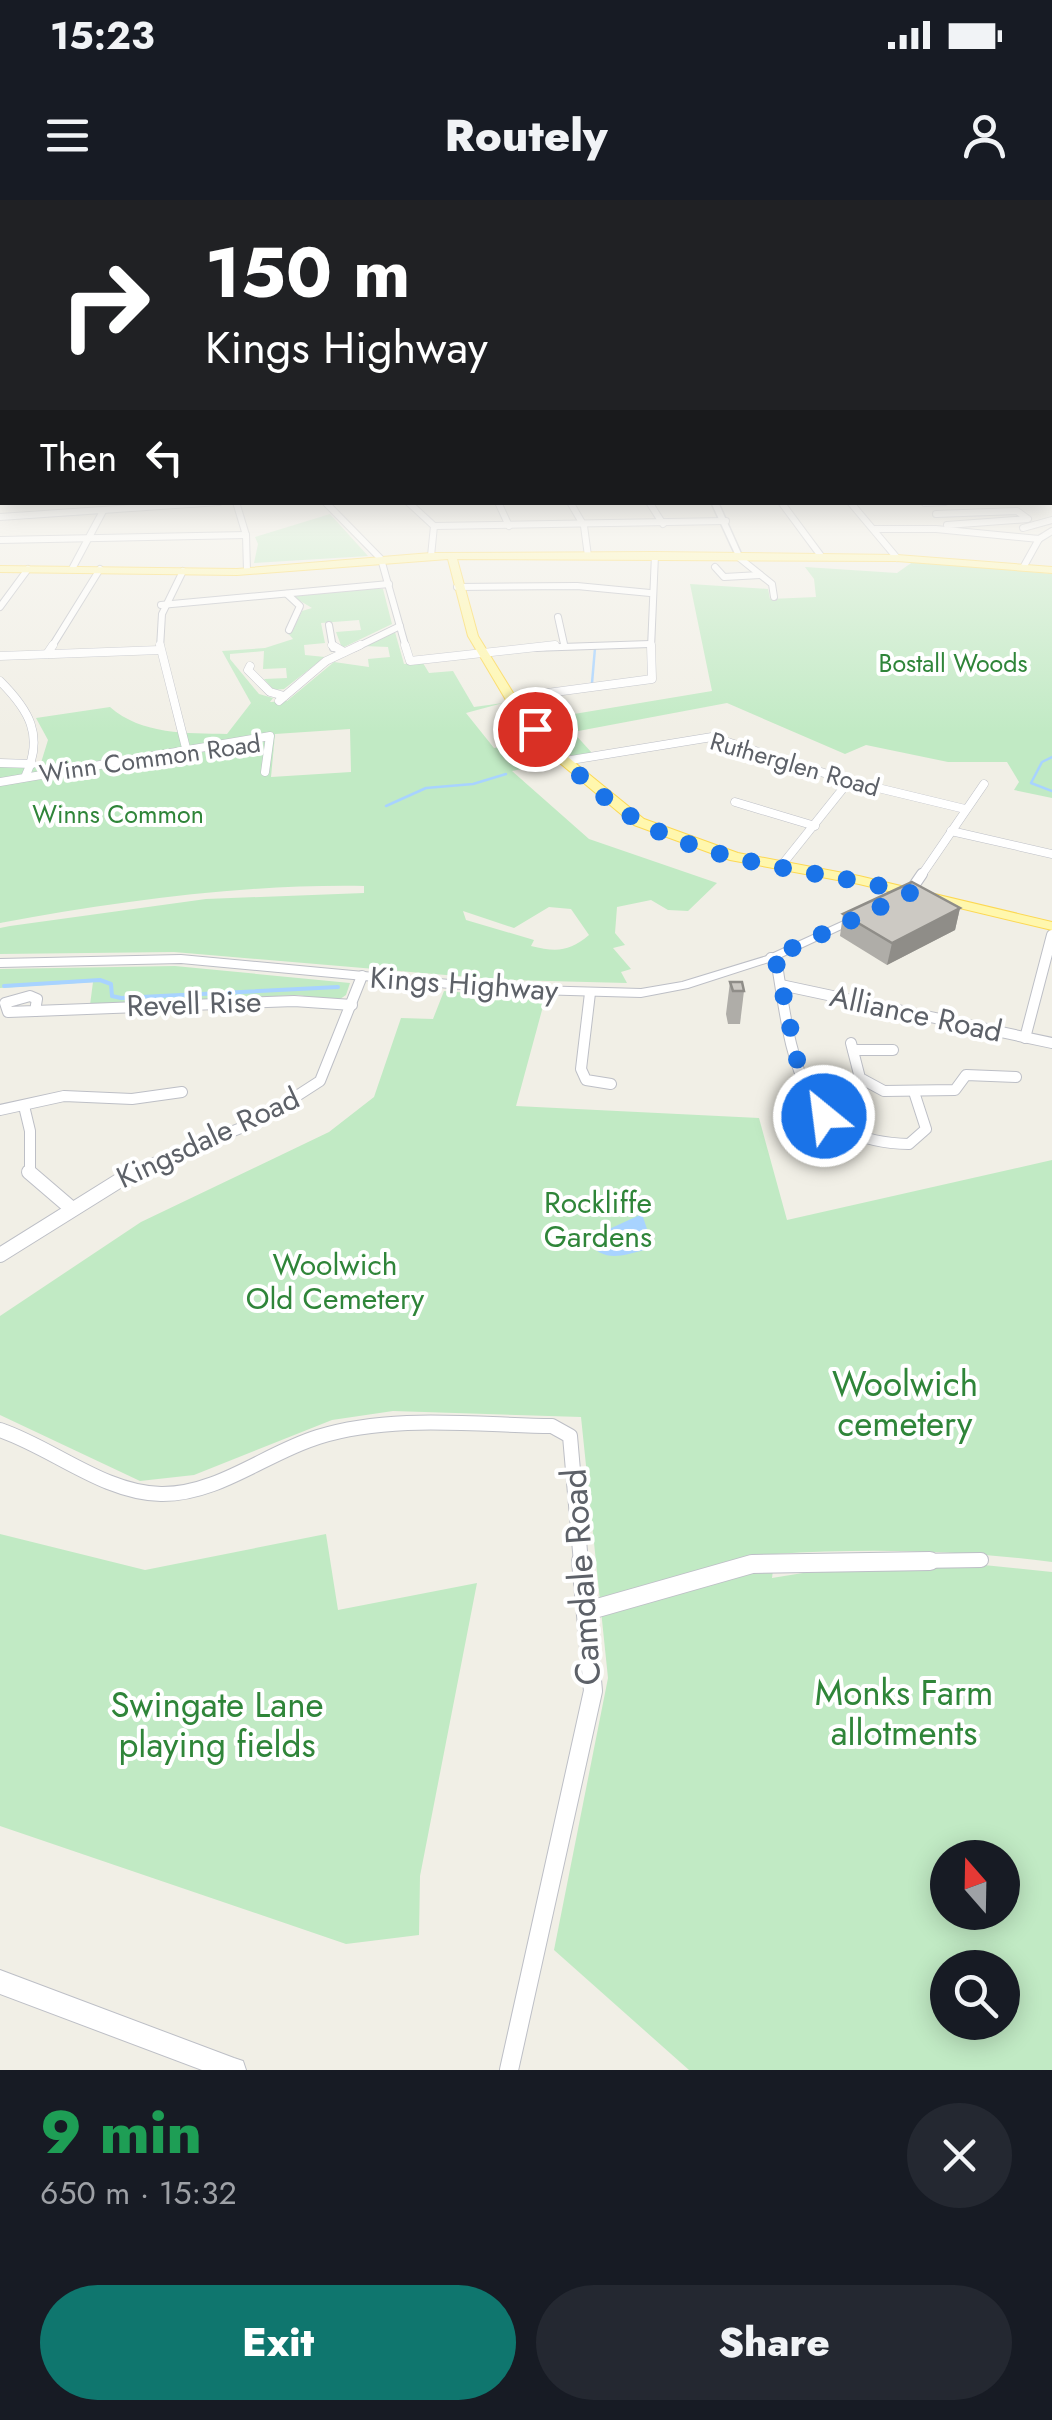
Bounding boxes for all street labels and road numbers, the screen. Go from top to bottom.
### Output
street label: Rutherglen Road [706,723,884,805]
street label: Winn Common Road [37,725,263,791]
street label: Kings Highway [368,955,560,1012]
street label: Alliance Road [826,974,1006,1053]
street label: Revell Rise [126,980,262,1027]
street label: Kingsdale Road [109,1076,306,1199]
street label: Camdale Road [548,1467,614,1687]

